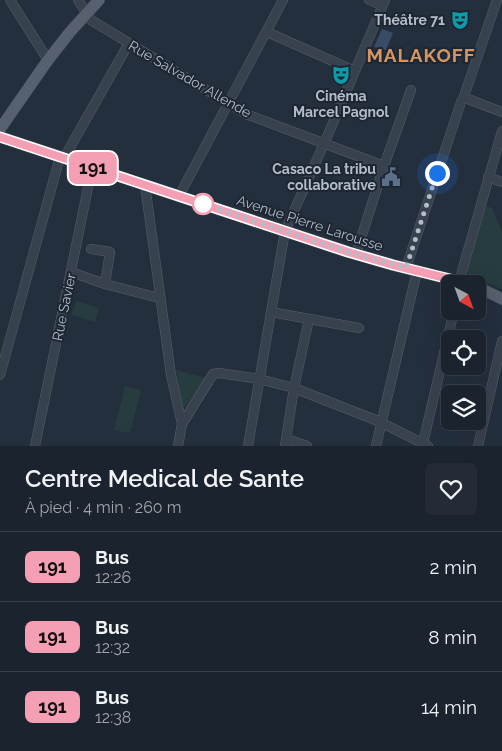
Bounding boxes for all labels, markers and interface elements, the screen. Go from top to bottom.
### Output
theatre icon: Théâtre 71 [449,9,471,31]
place label: Théâtre 71 [374,12,445,28]
street label: Rue Salvador Allende [126,37,254,121]
district label: MALAKOFF [366,44,476,66]
theatre icon: Cinéma Marcel Pagnol [330,64,352,86]
place label: Cinéma Marcel Pagnol [293,88,390,120]
line badge: 191 [64,152,122,184]
text: 191 [79,157,107,178]
place label: Casaco La tribu collaborative [272,161,377,193]
your location [425,161,450,186]
public building icon: Casaco La tribu collaborative [380,166,402,188]
street label: Avenue Pierre Larousse [235,192,385,254]
unlabelled marker [192,193,214,215]
street label: Rue Savier [49,272,79,342]
north arrow [441,275,486,320]
map controls [441,275,486,430]
button: locate [441,330,486,375]
button: layers [441,385,486,430]
button: heart [425,463,477,515]
text: Centre Medical de Sante [25,464,304,493]
text: À pied · 4 min · 260 m [25,498,181,517]
text: Bus [95,546,129,568]
text: 191 [38,556,67,577]
text: 2 min [430,556,477,578]
text: 12:26 [95,568,131,587]
text: Bus [95,616,129,638]
text: 191 [38,626,67,647]
text: 8 min [428,626,477,648]
text: 12:32 [95,638,130,657]
text: Bus [95,686,129,708]
text: 191 [38,696,67,717]
text: 14 min [421,696,477,718]
text: 12:38 [95,708,131,727]

